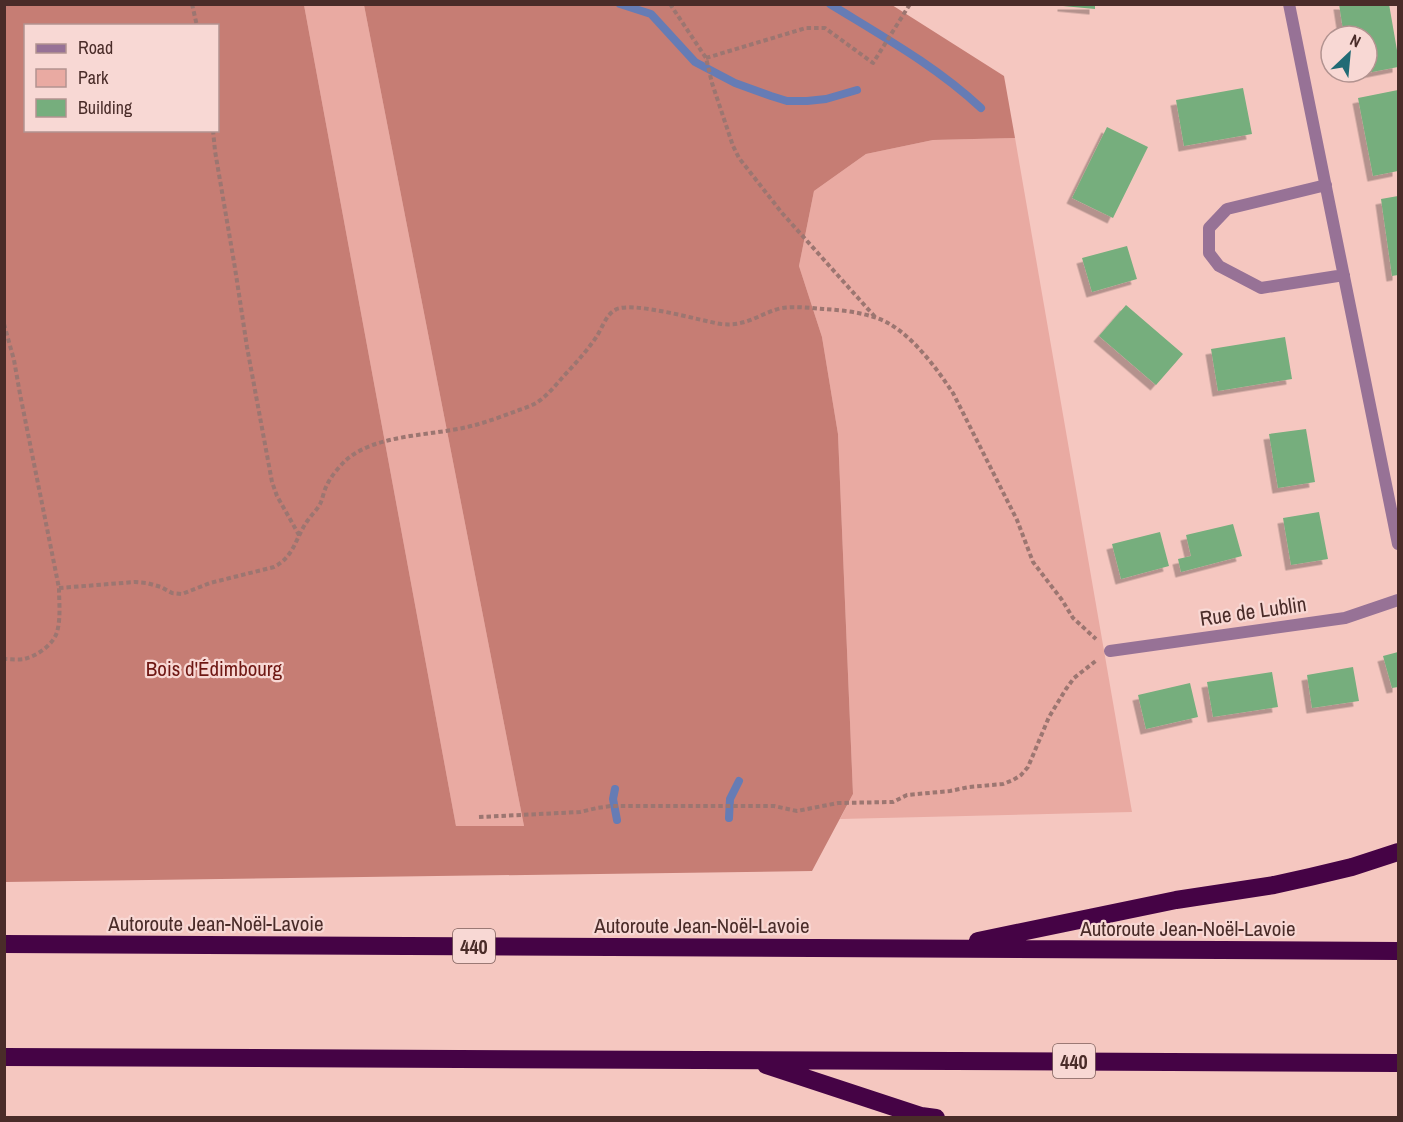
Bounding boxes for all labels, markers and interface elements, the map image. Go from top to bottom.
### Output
legend [24,24,219,132]
north arrow [1319,24,1379,84]
text: N [1346,29,1365,52]
text: Road [78,35,113,60]
text: Park [78,65,109,90]
text: Building [78,95,133,120]
street label: Rue de Lublin [1198,589,1308,633]
park label: Bois d'Édimbourg [146,654,283,683]
street label: Autoroute Jean-Noël-Lavoie [107,909,324,938]
street label: Autoroute Jean-Noël-Lavoie [593,911,810,940]
street label: Autoroute Jean-Noël-Lavoie [1079,914,1296,943]
road number: 440 [453,929,495,963]
road number: 440 [1053,1044,1095,1078]

